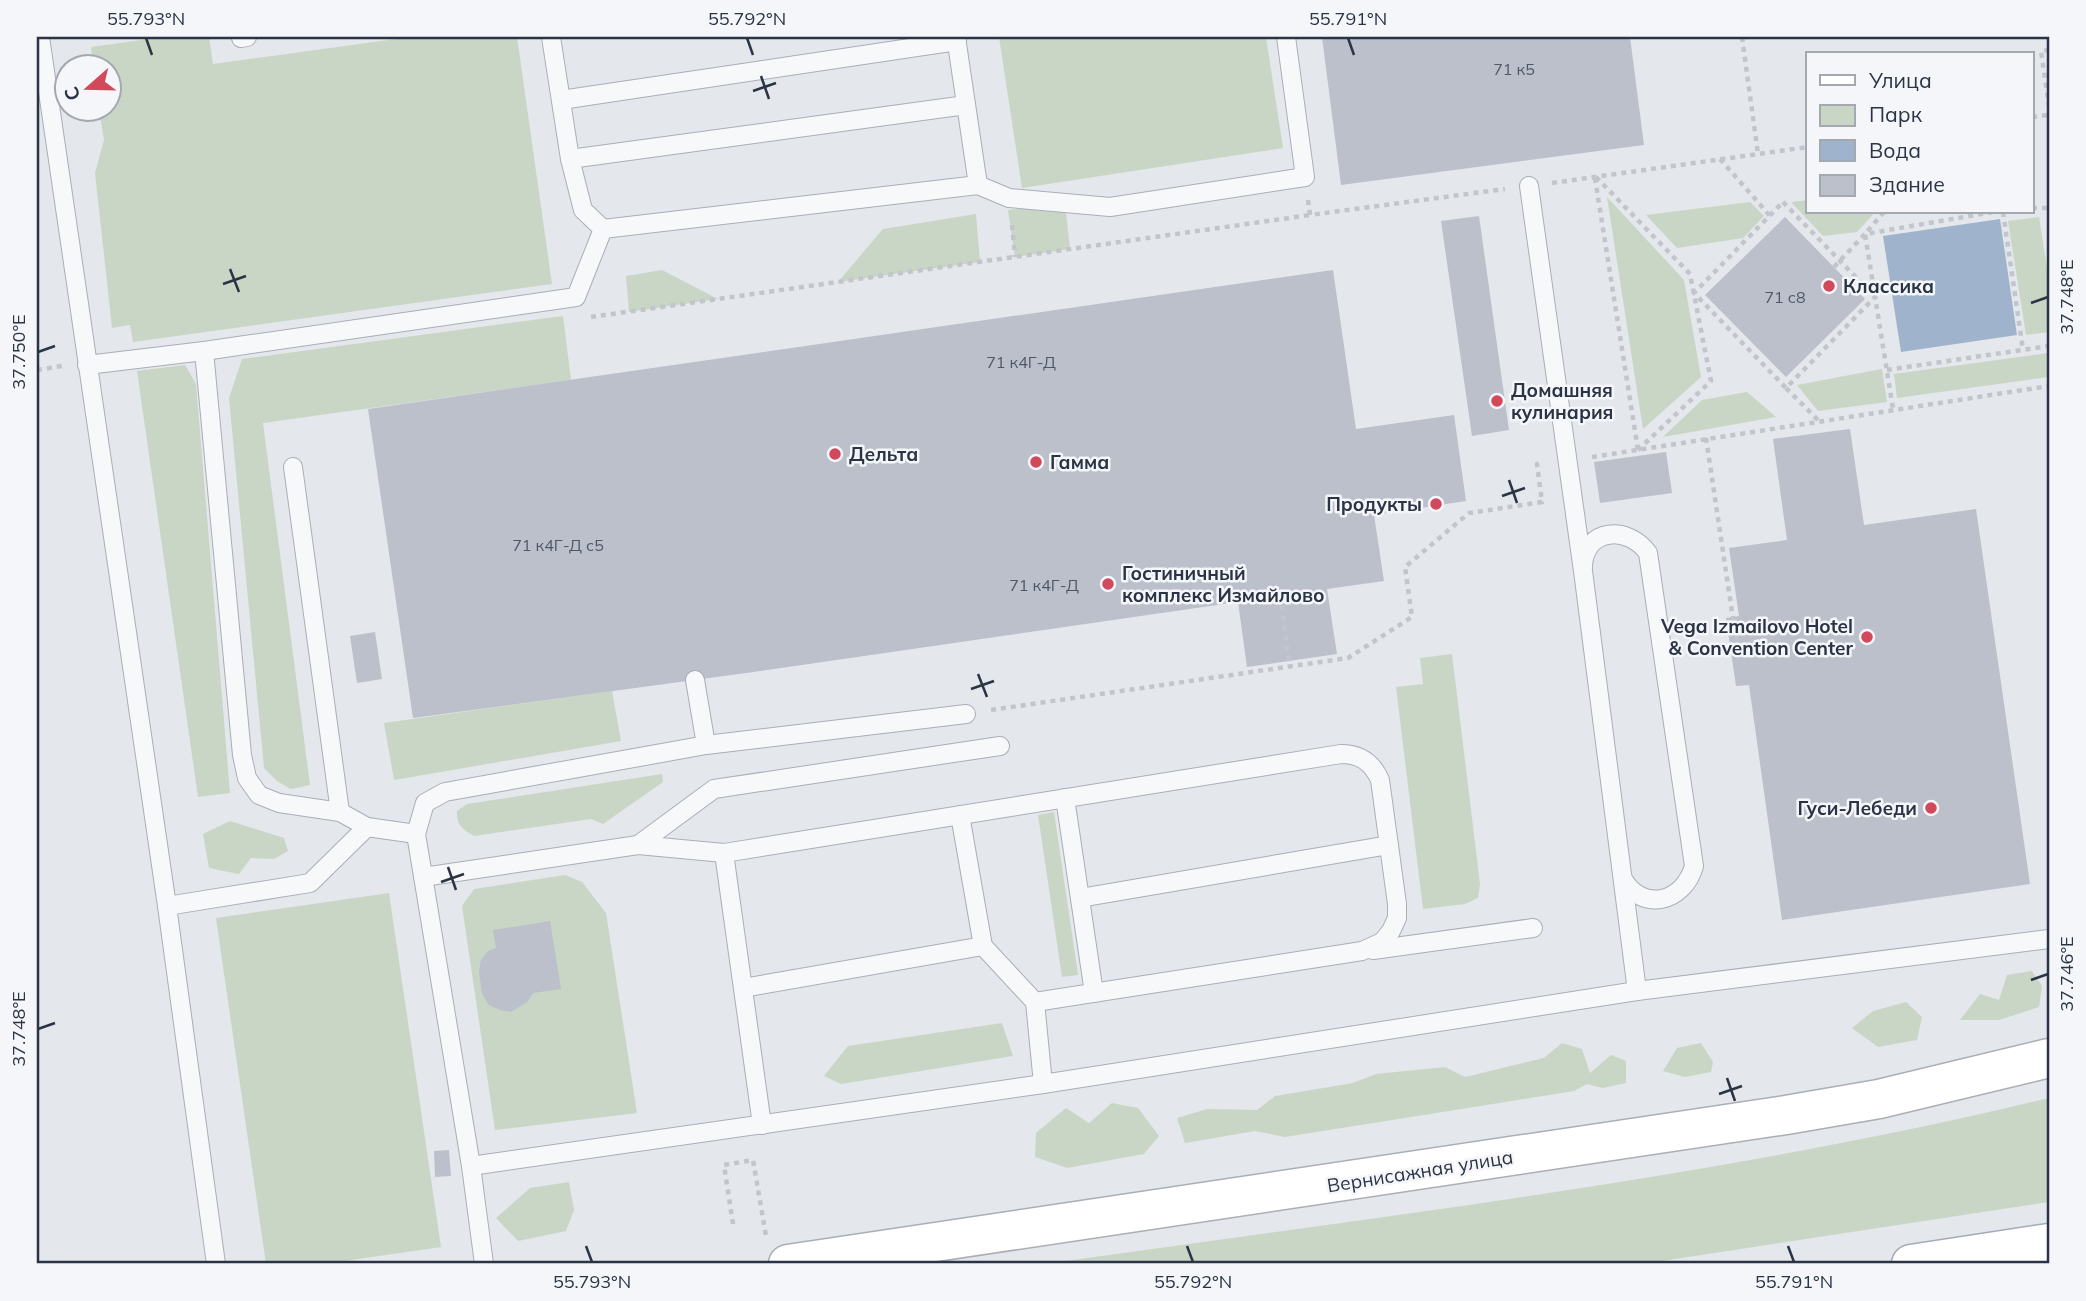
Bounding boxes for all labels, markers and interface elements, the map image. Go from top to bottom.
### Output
text: 55.793°N [107,7,185,30]
text: 55.792°N [708,7,786,30]
text: 55.791°N [1309,7,1387,30]
north arrow [52,52,122,122]
legend [1806,52,2034,214]
house number: 71 к5 [1493,59,1535,79]
text: Улица [1868,67,1932,93]
text: С [59,84,86,104]
text: Парк [1869,101,1923,127]
text: Вода [1869,137,1921,163]
text: Здание [1869,171,1945,197]
text: 37.748°E [2055,259,2078,335]
place label: Классика [1843,274,1934,298]
marker: Классика [1821,278,1837,294]
house number: 71 с8 [1764,287,1806,307]
text: 37.750°E [7,314,30,390]
house number: 71 к4Г-Д [986,352,1056,372]
place label: Домашняя кулинария [1511,378,1613,424]
marker: Домашняя кулинария [1489,393,1505,409]
place label: Дельта [849,442,918,466]
marker: Дельта [827,446,843,462]
place label: Гамма [1050,450,1109,474]
marker: Гамма [1028,454,1044,470]
place label: Продукты [1326,492,1422,516]
marker: Продукты [1428,496,1444,512]
house number: 71 к4Г-Д с5 [512,535,604,555]
place label: Гостиничный комплекс Измайлово [1122,561,1324,607]
house number: 71 к4Г-Д [1009,575,1079,595]
marker: Гостиничный комплекс Измайлово [1100,576,1116,592]
place label: Vega Izmailovo Hotel & Convention Center [1660,614,1854,660]
marker: Vega Izmailovo Hotel & Convention Center [1859,629,1875,645]
place label: Гуси-Лебеди [1797,796,1917,820]
marker: Гуси-Лебеди [1923,800,1939,816]
text: 37.746°E [2055,936,2078,1012]
text: 37.748°E [7,991,30,1067]
street label: Вернисажная улица [1325,1144,1515,1198]
text: 55.793°N [553,1270,631,1293]
text: 55.792°N [1154,1270,1232,1293]
text: 55.791°N [1755,1270,1833,1293]

